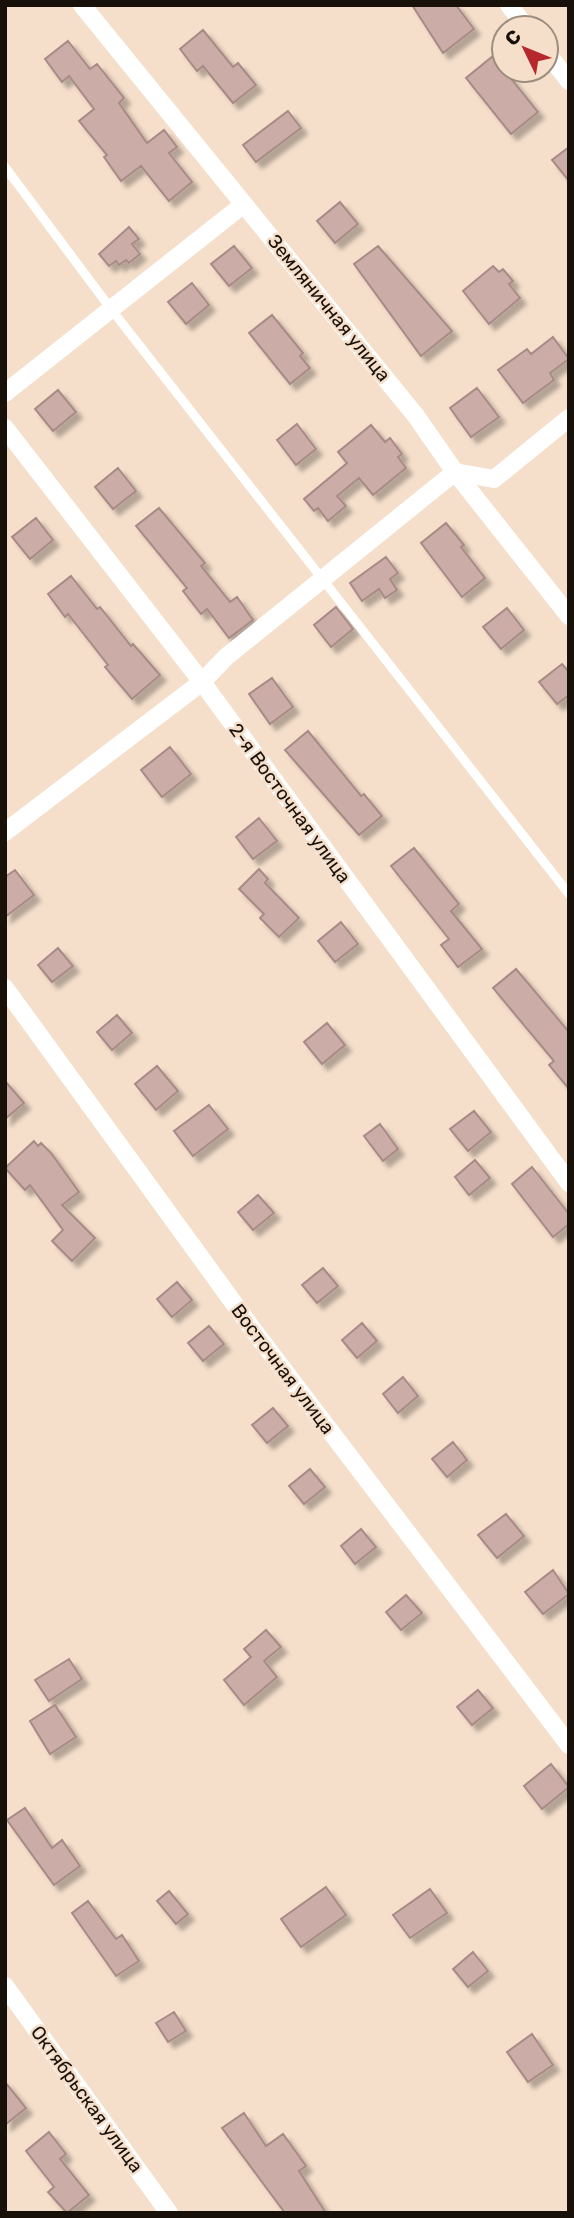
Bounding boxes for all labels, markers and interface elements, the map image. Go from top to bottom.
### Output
north arrow [490,14,560,84]
text: С [500,25,526,50]
street label: Земляничная улица [263,230,395,386]
street label: 2-я Восточная улица [224,719,356,887]
street label: Восточная улица [227,1299,339,1439]
street label: Октябрьская улица [26,2021,148,2177]

